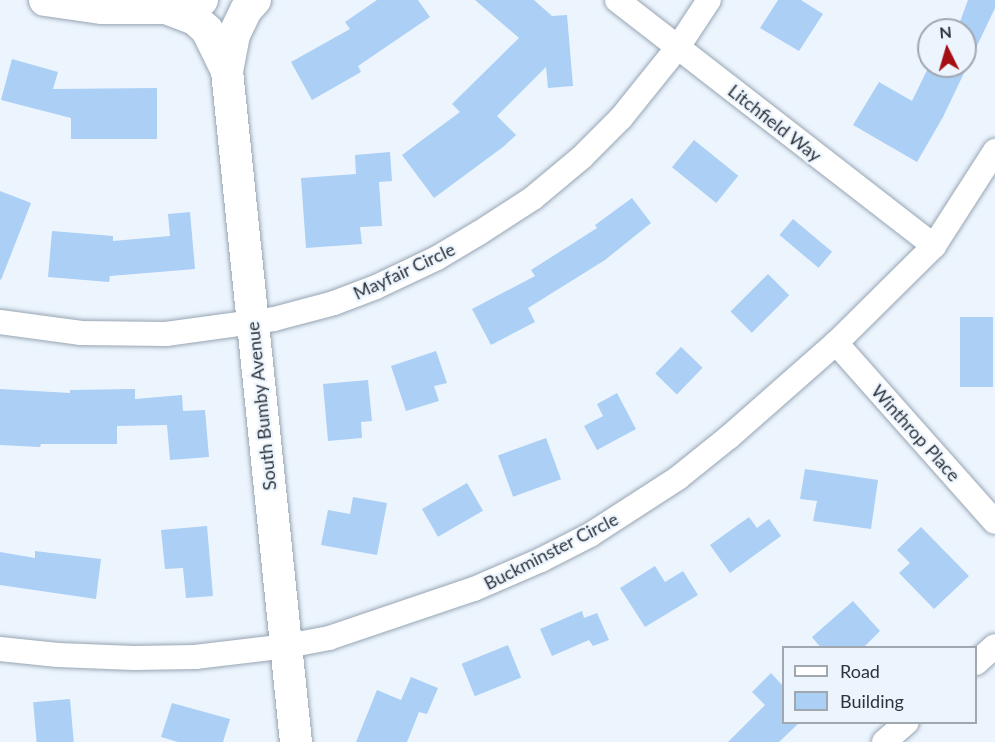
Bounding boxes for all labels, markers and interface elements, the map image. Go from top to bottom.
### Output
north arrow [917,18,977,78]
text: N [939,22,953,42]
street label: Litchfield Way [724,80,826,166]
street label: Mayfair Circle [350,238,458,304]
street label: South Bumby Avenue [241,320,281,492]
street label: Winthrop Place [867,380,965,486]
street label: Buckminster Circle [480,508,622,594]
legend [782,646,977,724]
text: Road [840,660,880,682]
text: Building [840,690,904,712]

